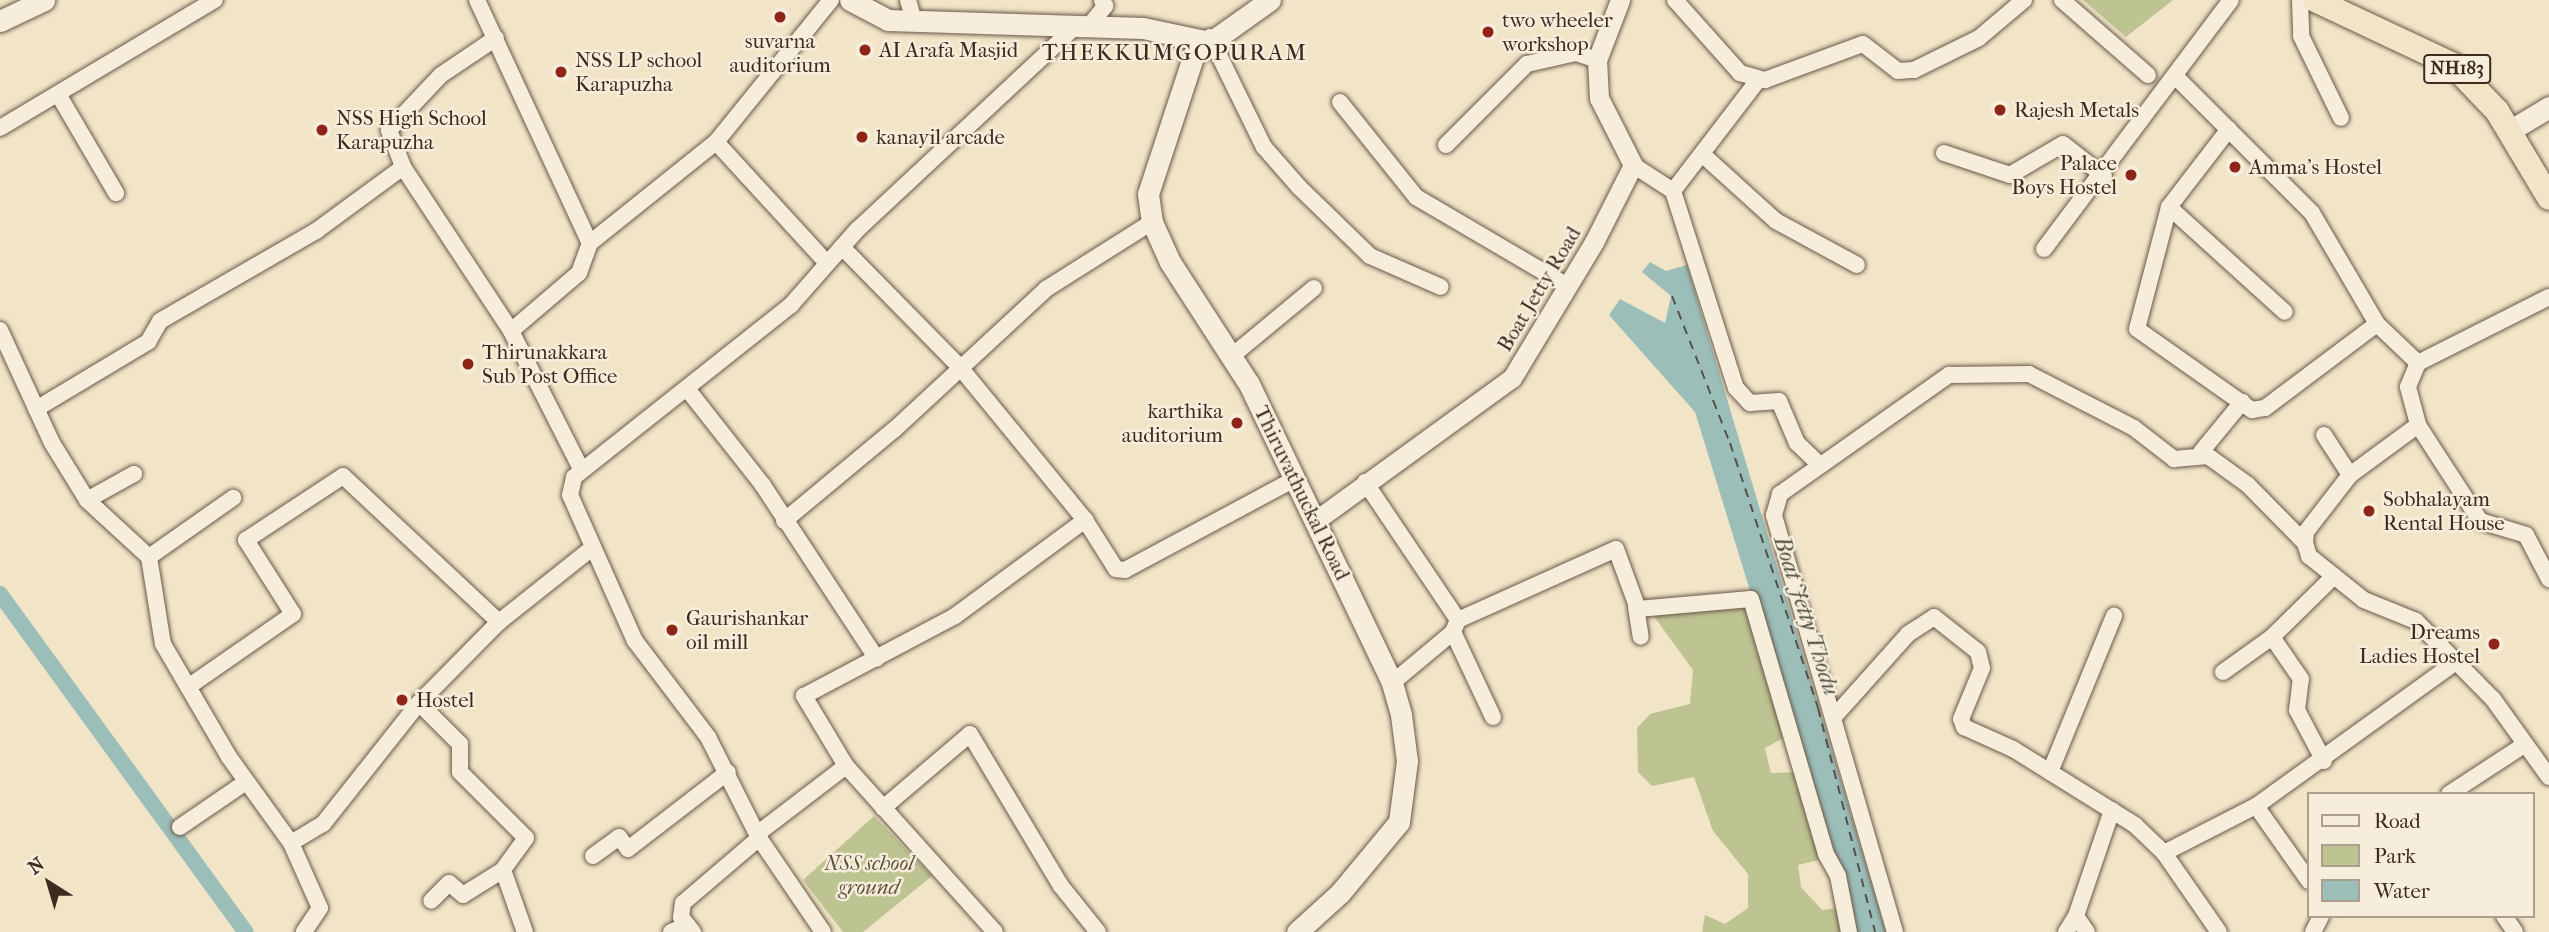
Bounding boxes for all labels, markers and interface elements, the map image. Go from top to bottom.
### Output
place label: two wheeler workshop [1502,7,1613,57]
marker: suvarna auditorium [772,9,788,25]
marker: two wheeler workshop [1480,24,1496,40]
place label: suvarna auditorium [729,28,831,78]
place label: AI Arafa Masjid [879,37,1018,63]
district label: THEKKUMGOPURAM [1044,39,1306,67]
marker: AI Arafa Masjid [857,42,873,58]
place label: NSS LP school Karapuzha [575,47,702,97]
road number: NH183 [2422,54,2492,85]
marker: NSS LP school Karapuzha [553,64,569,80]
place label: Rajesh Metals [2014,97,2139,123]
marker: Rajesh Metals [1992,102,2008,118]
place label: NSS High School Karapuzha [336,105,487,155]
marker: NSS High School Karapuzha [314,122,330,138]
place label: kanayil arcade [876,124,1005,150]
marker: kanayil arcade [854,129,870,145]
place label: Palace Boys Hostel [2012,150,2117,200]
place label: Amma's Hostel [2249,154,2382,180]
marker: Amma's Hostel [2227,159,2243,175]
marker: Palace Boys Hostel [2123,167,2139,183]
street label: Boat Jetty Road [1492,222,1586,356]
place label: Thirunakkara Sub Post Office [482,339,617,389]
marker: Thirunakkara Sub Post Office [460,356,476,372]
place label: karthika auditorium [1122,398,1223,448]
street label: Thiruvathuckal Road [1249,402,1355,584]
marker: karthika auditorium [1229,415,1245,431]
place label: Sobhalayam Rental House [2383,486,2505,536]
marker: Sobhalayam Rental House [2361,503,2377,519]
water label: Boat Jetty Thodu [1767,533,1845,699]
place label: Gaurishankar oil mill [686,605,808,655]
place label: Dreams Ladies Hostel [2359,619,2480,669]
marker: Gaurishankar oil mill [664,622,680,638]
marker: Dreams Ladies Hostel [2486,636,2502,652]
place label: Hostel [416,687,474,713]
marker: Hostel [394,692,410,708]
legend [2308,792,2535,918]
text: Road [2374,809,2421,833]
text: Park [2374,844,2416,868]
north arrow [14,848,84,918]
park label: NSS school ground [824,850,914,900]
text: N [24,853,49,879]
text: Water [2374,879,2430,903]

